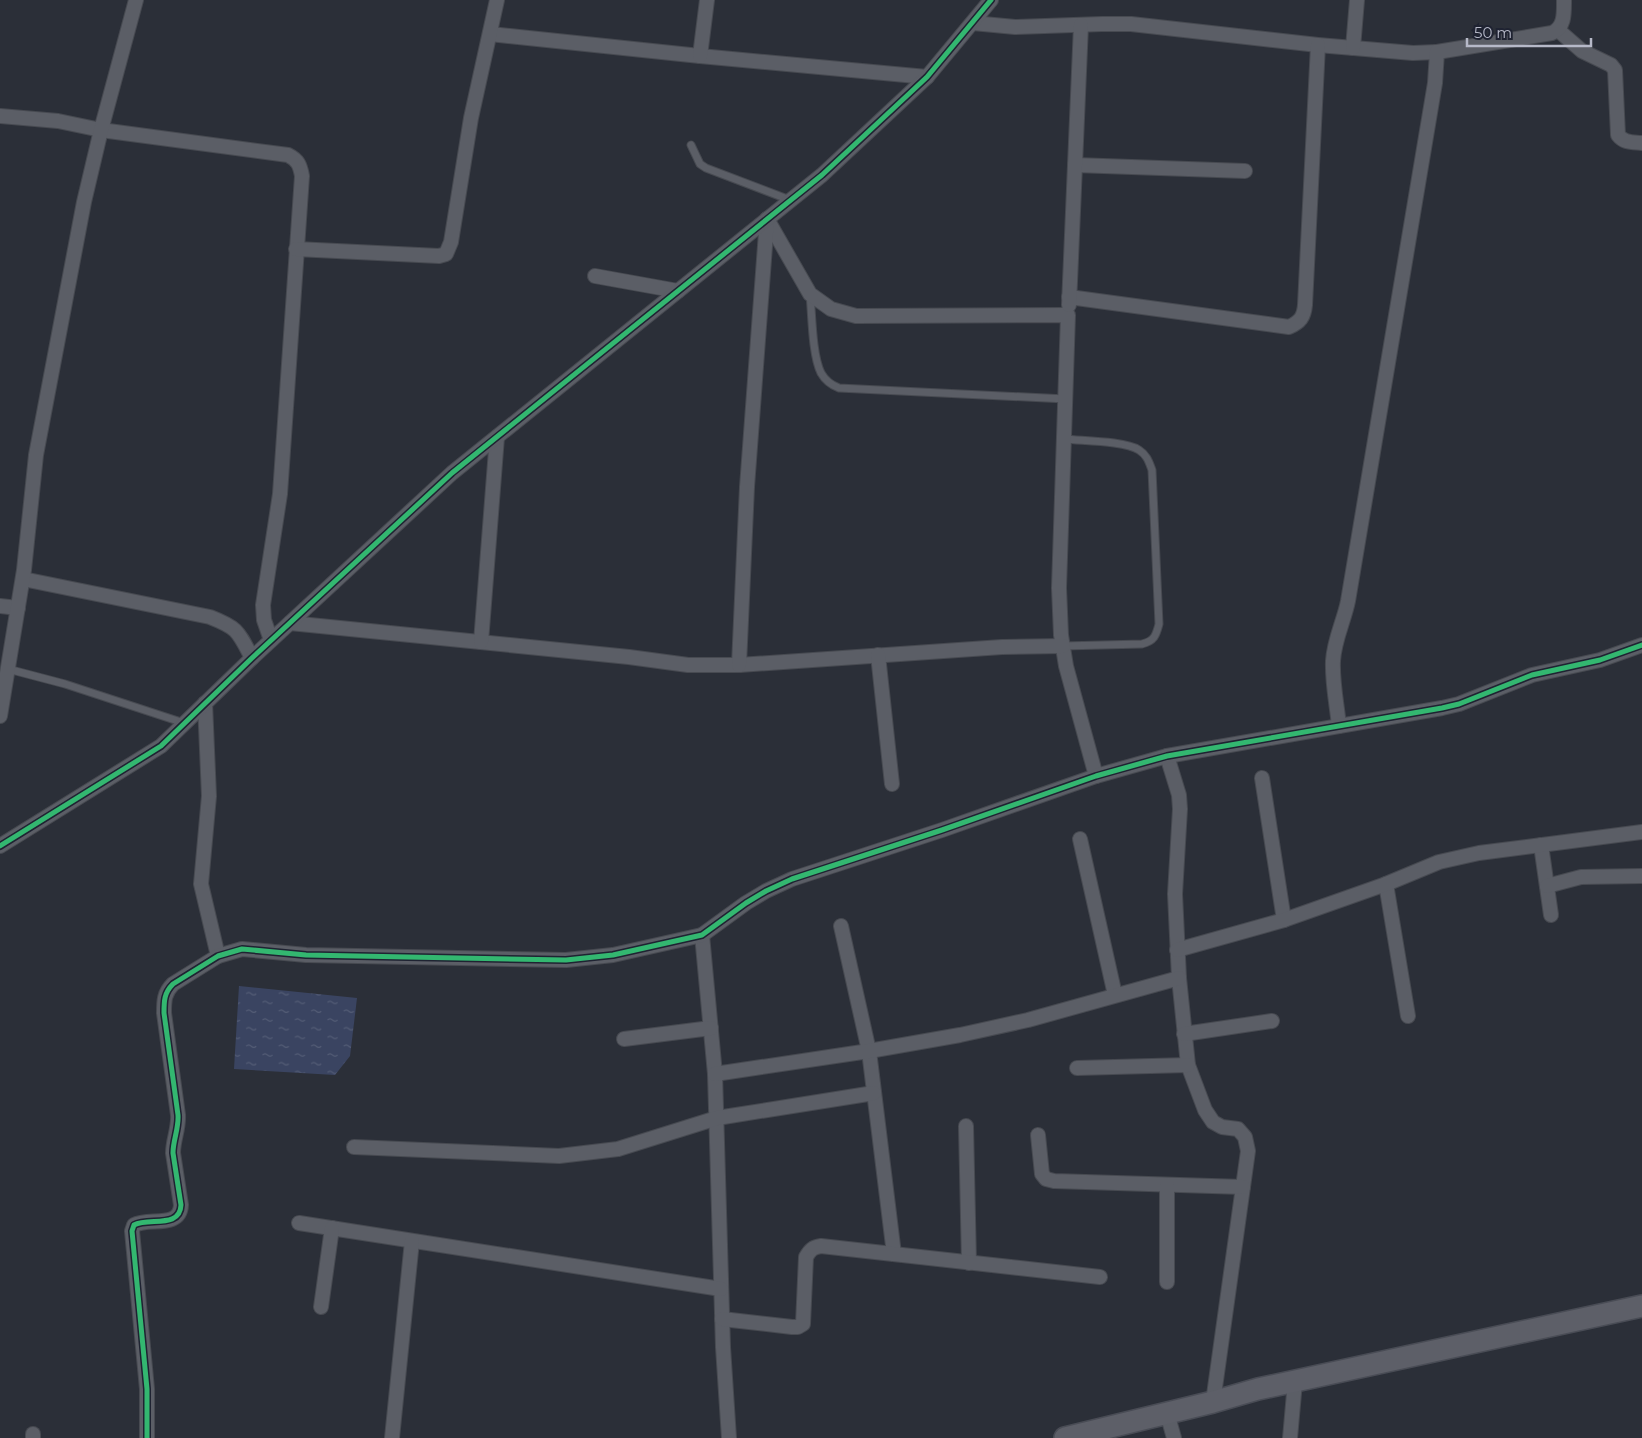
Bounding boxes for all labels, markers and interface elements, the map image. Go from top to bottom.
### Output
scale bar [1467,15,1591,47]
text: 50 m [1474,23,1512,42]

